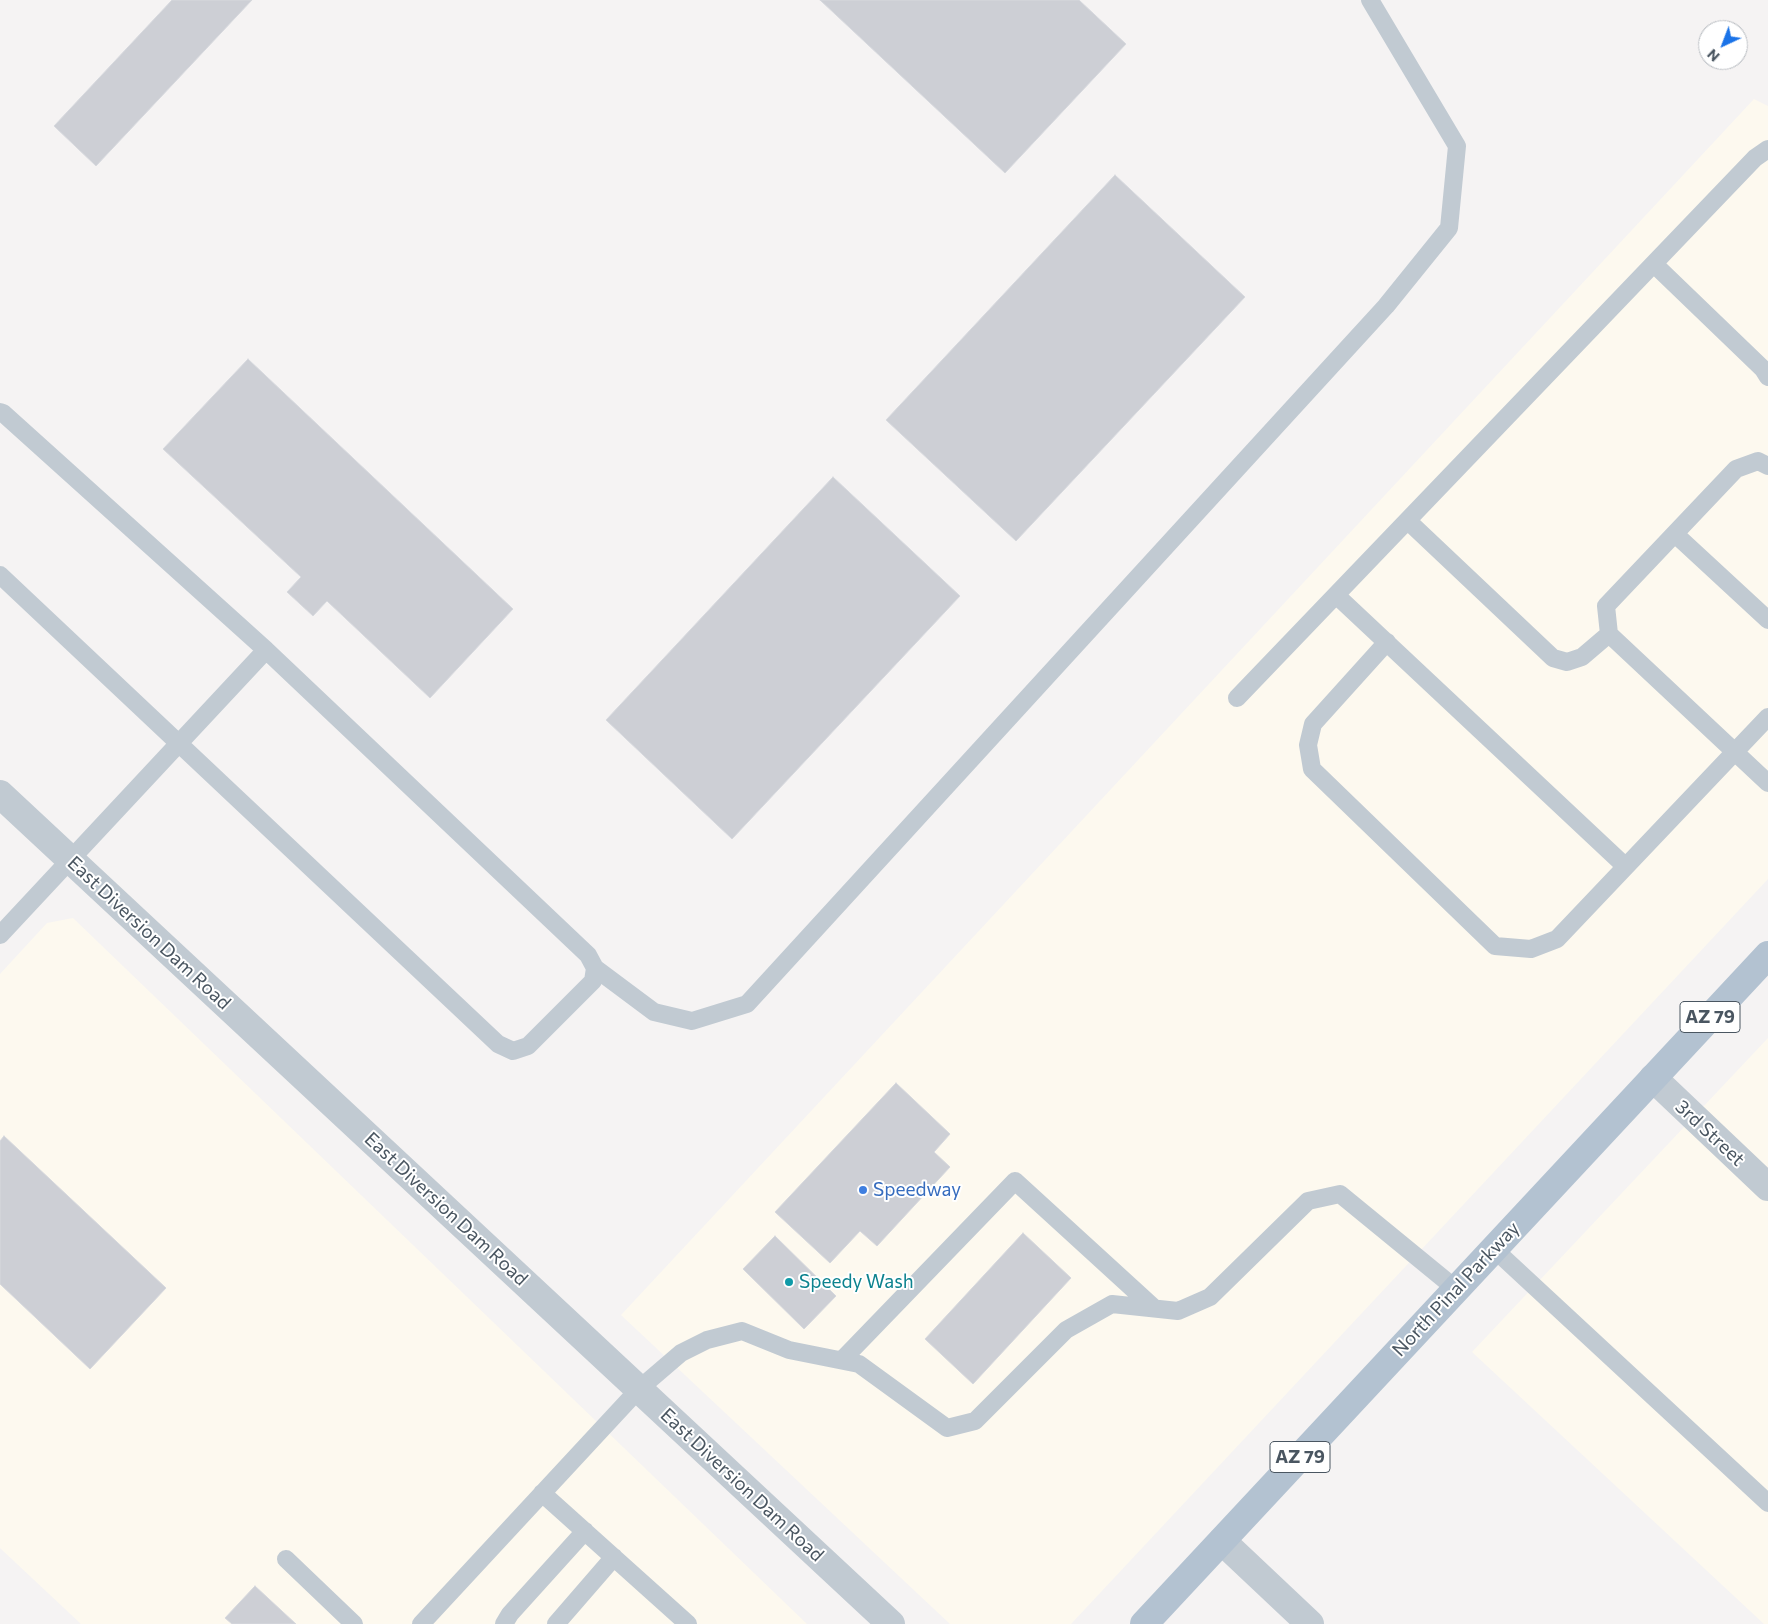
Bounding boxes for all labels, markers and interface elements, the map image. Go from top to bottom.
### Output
north arrow [1698,20,1748,70]
text: N [1703,46,1723,65]
street label: East Diversion Dam Road [63,851,235,1015]
road number: AZ 79 [1680,1002,1740,1032]
street label: 3rd Street [1671,1095,1749,1171]
street label: East Diversion Dam Road [360,1127,532,1291]
place label: Speedway [873,1179,961,1201]
marker: Speedway [857,1184,869,1196]
street label: North Pinal Parkway [1388,1217,1524,1361]
place label: Speedy Wash [799,1271,914,1293]
marker: Speedy Wash [783,1276,795,1288]
street label: East Diversion Dam Road [656,1403,828,1567]
road number: AZ 79 [1270,1441,1330,1472]

